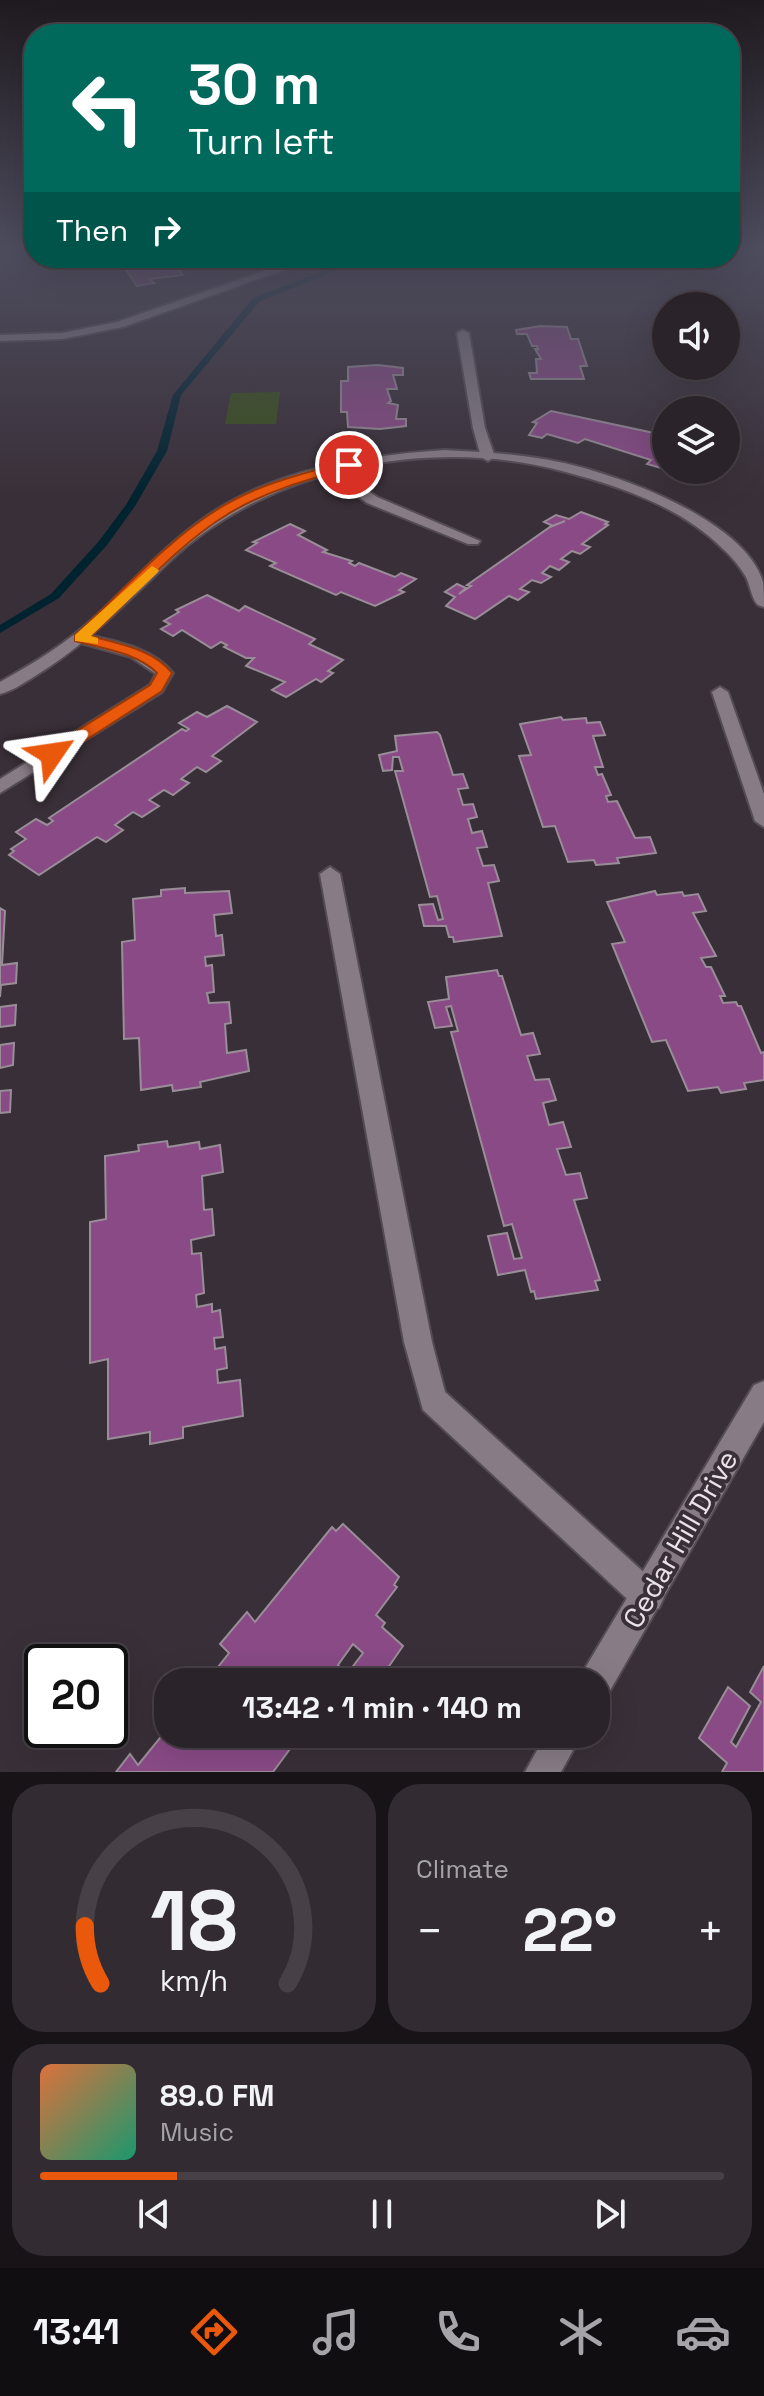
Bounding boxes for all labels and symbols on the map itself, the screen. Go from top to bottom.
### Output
pin [315,431,383,499]
position arrow [10,712,94,796]
street label: Cedar Hill Drive [614,1444,746,1634]
speed limit sign: 20 [24,1644,128,1748]

